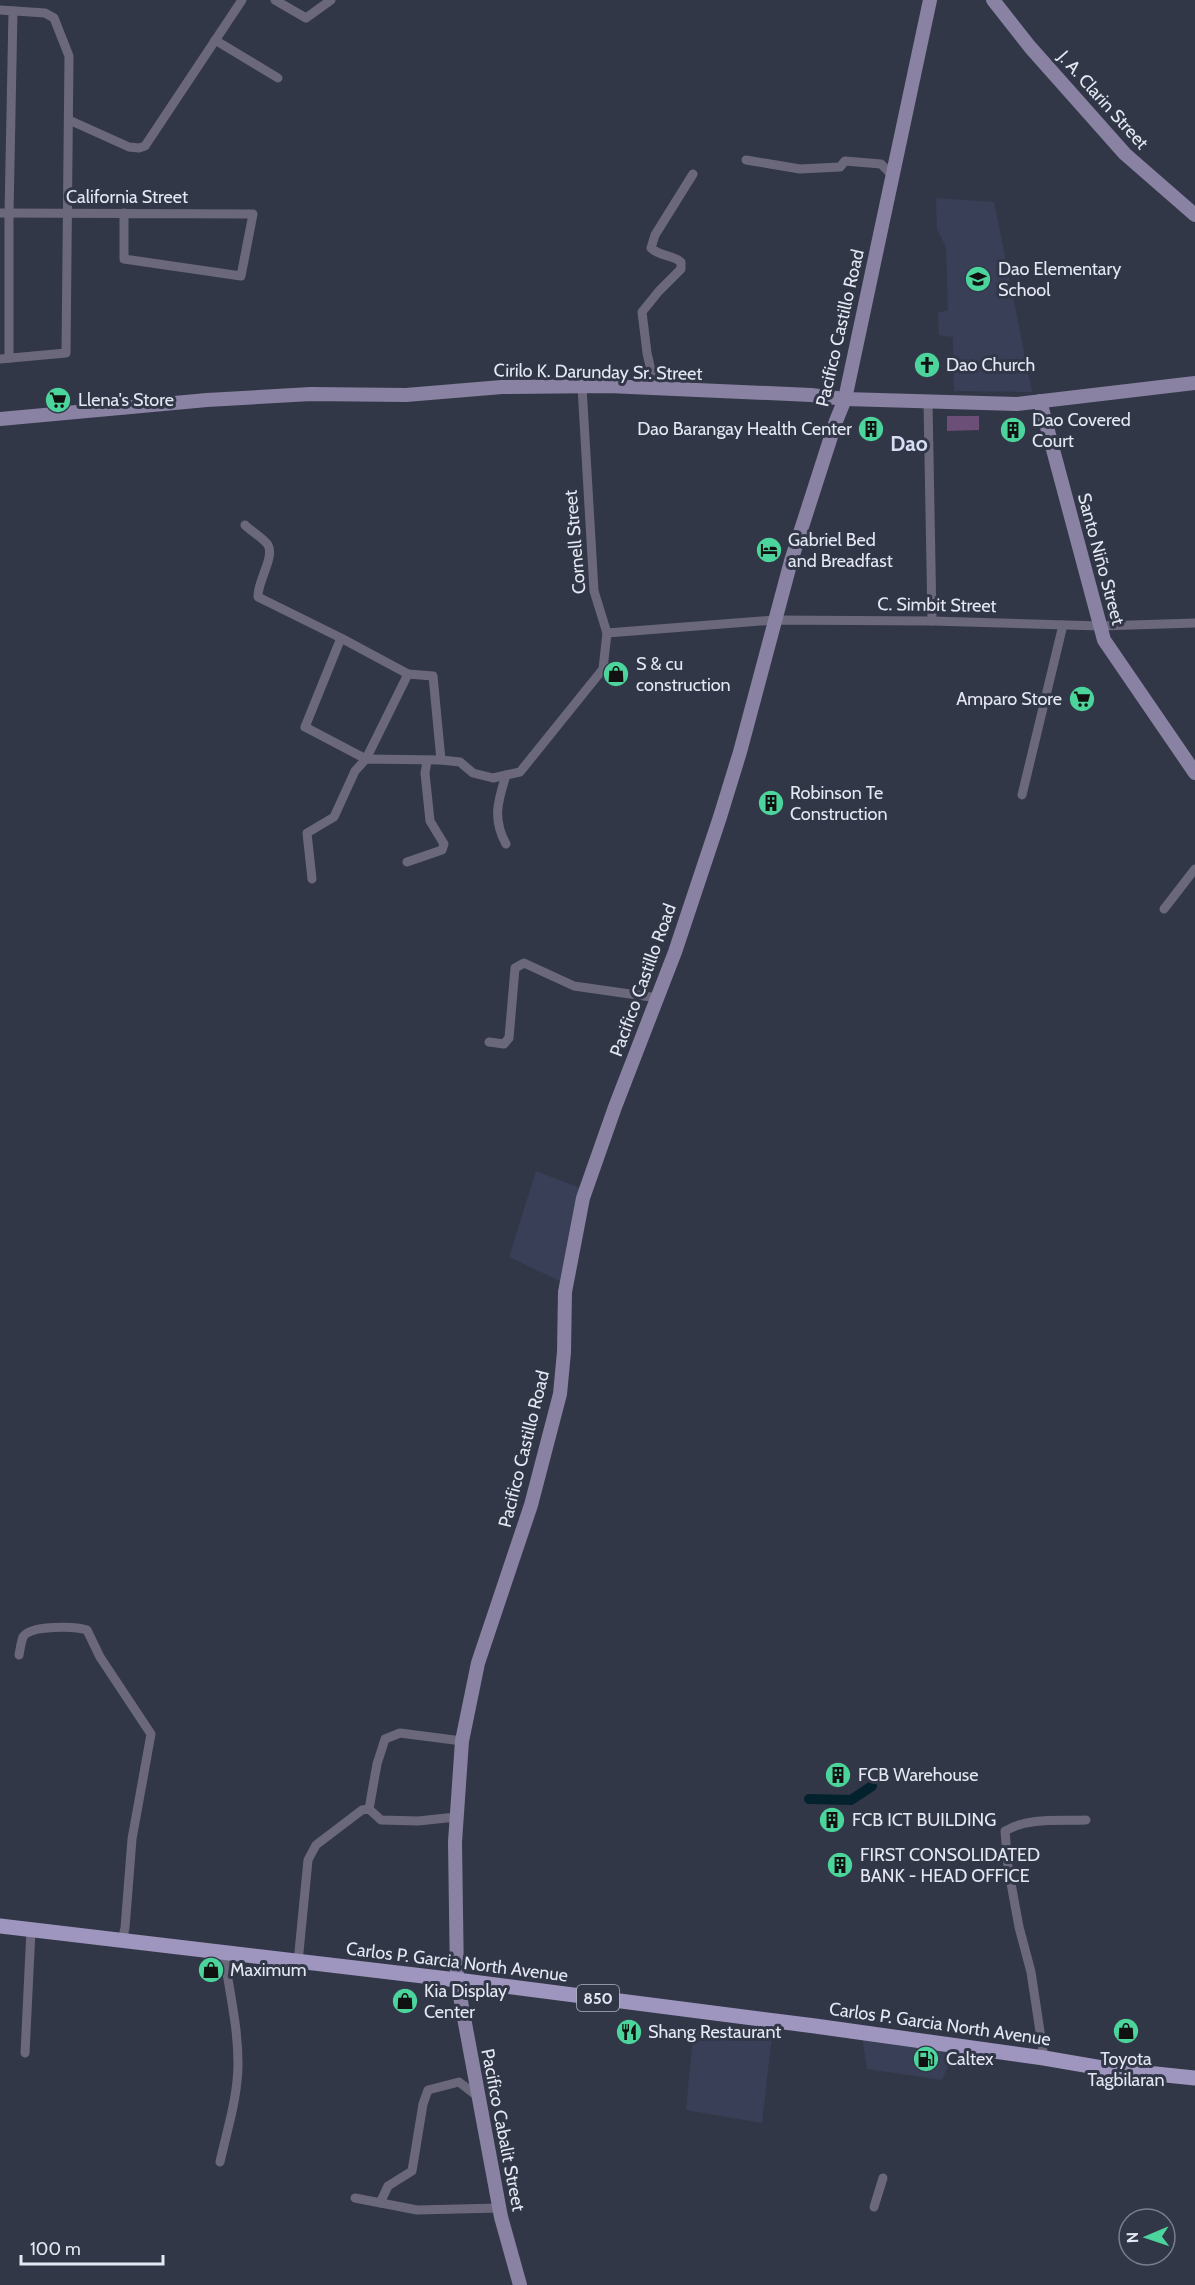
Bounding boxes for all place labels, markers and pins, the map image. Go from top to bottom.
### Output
place label: Dao Elementary School [998,258,1121,301]
school or university icon: Dao Elementary School [963,264,993,294]
church icon: Dao Church [912,350,942,380]
place label: Dao Church [946,354,1035,376]
supermarket icon: Llena's Store [43,385,73,415]
place label: Llena's Store [78,389,174,411]
place label: Dao Covered Court [1032,409,1131,452]
building icon: Dao Barangay Health Center [856,414,886,444]
building icon: Dao Covered Court [998,415,1028,445]
place label: Dao Barangay Health Center [637,418,852,440]
place label: Gabriel Bed and Breadfast [788,529,893,572]
hotel icon: Gabriel Bed and Breadfast [754,535,784,565]
place label: S & cu construction [636,653,731,696]
shop icon: S & cu construction [601,659,631,689]
supermarket icon: Amparo Store [1067,684,1097,714]
place label: Amparo Store [956,688,1062,710]
place label: Robinson Te Construction [790,782,887,825]
building icon: Robinson Te Construction [756,788,786,818]
building icon: FCB Warehouse [823,1760,853,1790]
place label: FCB Warehouse [858,1764,979,1786]
building icon: FCB ICT BUILDING [817,1805,847,1835]
place label: FCB ICT BUILDING [852,1809,996,1831]
place label: FIRST CONSOLIDATED BANK - HEAD OFFICE [860,1844,1040,1887]
building icon: FIRST CONSOLIDATED BANK - HEAD OFFICE [825,1850,855,1880]
shop icon: Maximum [196,1955,226,1985]
place label: Maximum [230,1959,307,1981]
place label: Kia Display Center [424,1980,507,2023]
shop icon: Kia Display Center [390,1986,420,2016]
shop icon: Toyota Tagbilaran [1111,2016,1141,2046]
restaurant icon: Shang Restaurant [614,2017,644,2047]
place label: Shang Restaurant [648,2021,781,2043]
fuel station icon: Caltex [911,2044,941,2074]
place label: Caltex [946,2048,994,2070]
place label: Toyota Tagbilaran [1087,2048,1165,2091]

